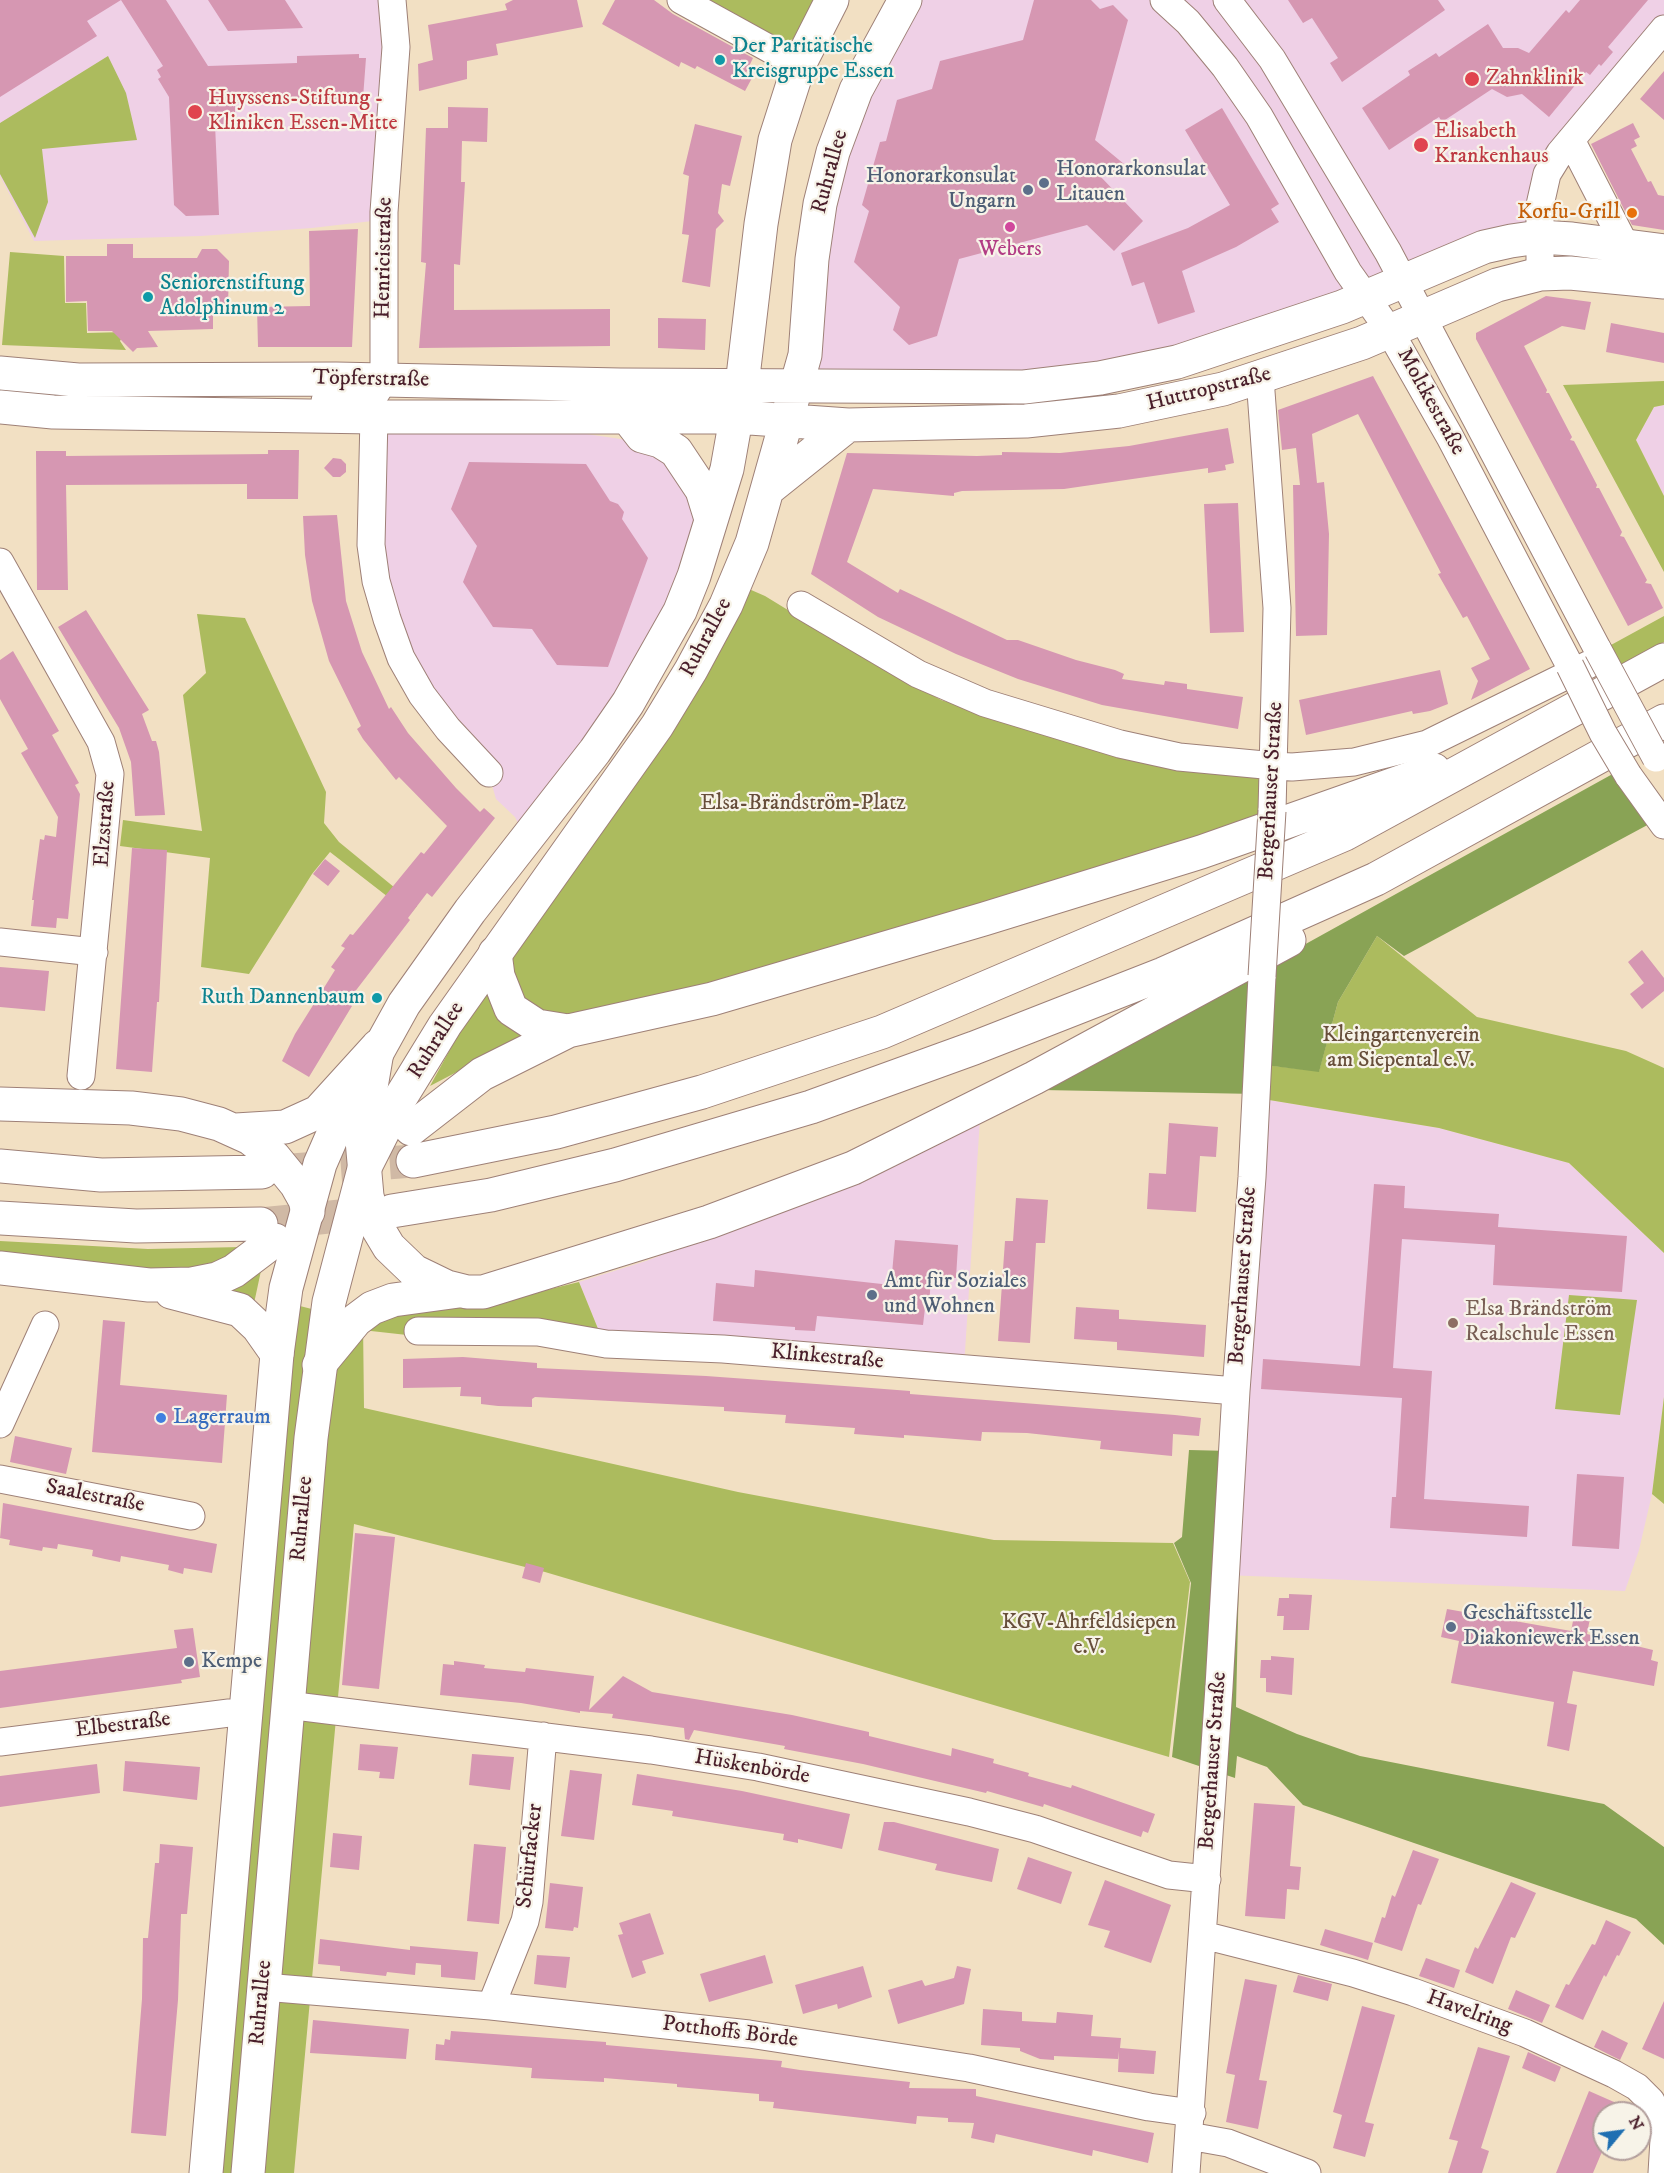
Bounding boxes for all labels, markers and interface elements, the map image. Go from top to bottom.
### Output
place label: Der Paritätische Kreisgruppe Essen [732,34,894,86]
marker: Der Paritätische Kreisgruppe Essen [713,53,727,67]
place label: Zahnklinik [1486,66,1584,92]
marker: Zahnklinik [1463,70,1481,88]
place label: Huyssens-Stiftung - Kliniken Essen-Mitte [208,86,398,138]
marker: Huyssens-Stiftung - Kliniken Essen-Mitte [186,103,204,121]
place label: Elisabeth Krankenhaus [1434,119,1549,170]
street label: Ruhrallee [807,127,855,217]
marker: Elisabeth Krankenhaus [1412,136,1430,154]
place label: Honorarkonsulat Litauen [1056,157,1206,208]
place label: Honorarkonsulat Ungarn [866,164,1016,216]
marker: Honorarkonsulat Litauen [1037,176,1051,190]
marker: Honorarkonsulat Ungarn [1021,183,1035,197]
street label: Henricistraße [371,197,399,319]
place label: Korfu-Grill [1517,200,1620,226]
marker: Korfu-Grill [1625,206,1639,220]
marker: Webers [1003,220,1017,234]
place label: Webers [978,237,1042,263]
place label: Seniorenstiftung Adolphinum 2 [160,271,304,322]
marker: Seniorenstiftung Adolphinum 2 [141,290,155,304]
street label: Moltkestraße [1390,344,1470,460]
street label: Huttropstraße [1144,362,1274,418]
street label: Töpferstraße [313,366,429,394]
street label: Ruhrallee [675,594,739,682]
street label: Bergerhauser Straße [1254,701,1290,881]
street label: Elzstraße [90,780,122,868]
park label: Elsa-Brändström-Platz [700,791,906,817]
place label: Ruth Dannenbaum [200,985,365,1011]
marker: Ruth Dannenbaum [370,991,384,1005]
street label: Ruhrallee [403,998,471,1084]
park label: Kleingartenverein am Siepental e.V. [1322,1023,1480,1074]
street label: Bergerhauser Straße [1225,1186,1263,1366]
place label: Amt für Soziales und Wohnen [884,1269,1026,1320]
marker: Amt für Soziales und Wohnen [865,1288,879,1302]
place label: Elsa Brändström Realschule Essen [1465,1297,1615,1348]
marker: Elsa Brändström Realschule Essen [1446,1316,1460,1330]
street label: Klinkestraße [769,1340,885,1376]
place label: Lagerraum [173,1405,271,1431]
marker: Lagerraum [154,1411,168,1425]
street label: Saalestraße [43,1474,147,1520]
street label: Ruhrallee [286,1475,320,1563]
place label: Geschäftsstelle Diakoniewerk Essen [1463,1601,1640,1652]
park label: KGV-Ahrfeldsiepen e.V. [1002,1610,1176,1662]
marker: Geschäftsstelle Diakoniewerk Essen [1444,1620,1458,1634]
place label: Kempe [201,1649,262,1675]
marker: Kempe [182,1655,196,1669]
street label: Bergerhauser Straße [1195,1671,1233,1851]
street label: Elbestraße [74,1707,172,1745]
street label: Hüskenbörde [692,1745,812,1791]
street label: Schürfacker [512,1802,550,1910]
street label: Ruhrallee [245,1959,279,2047]
street label: Havelring [1423,1985,1515,2041]
street label: Potthoffs Börde [661,2012,799,2054]
north arrow [1592,2101,1652,2161]
text: N [1624,2113,1648,2134]

